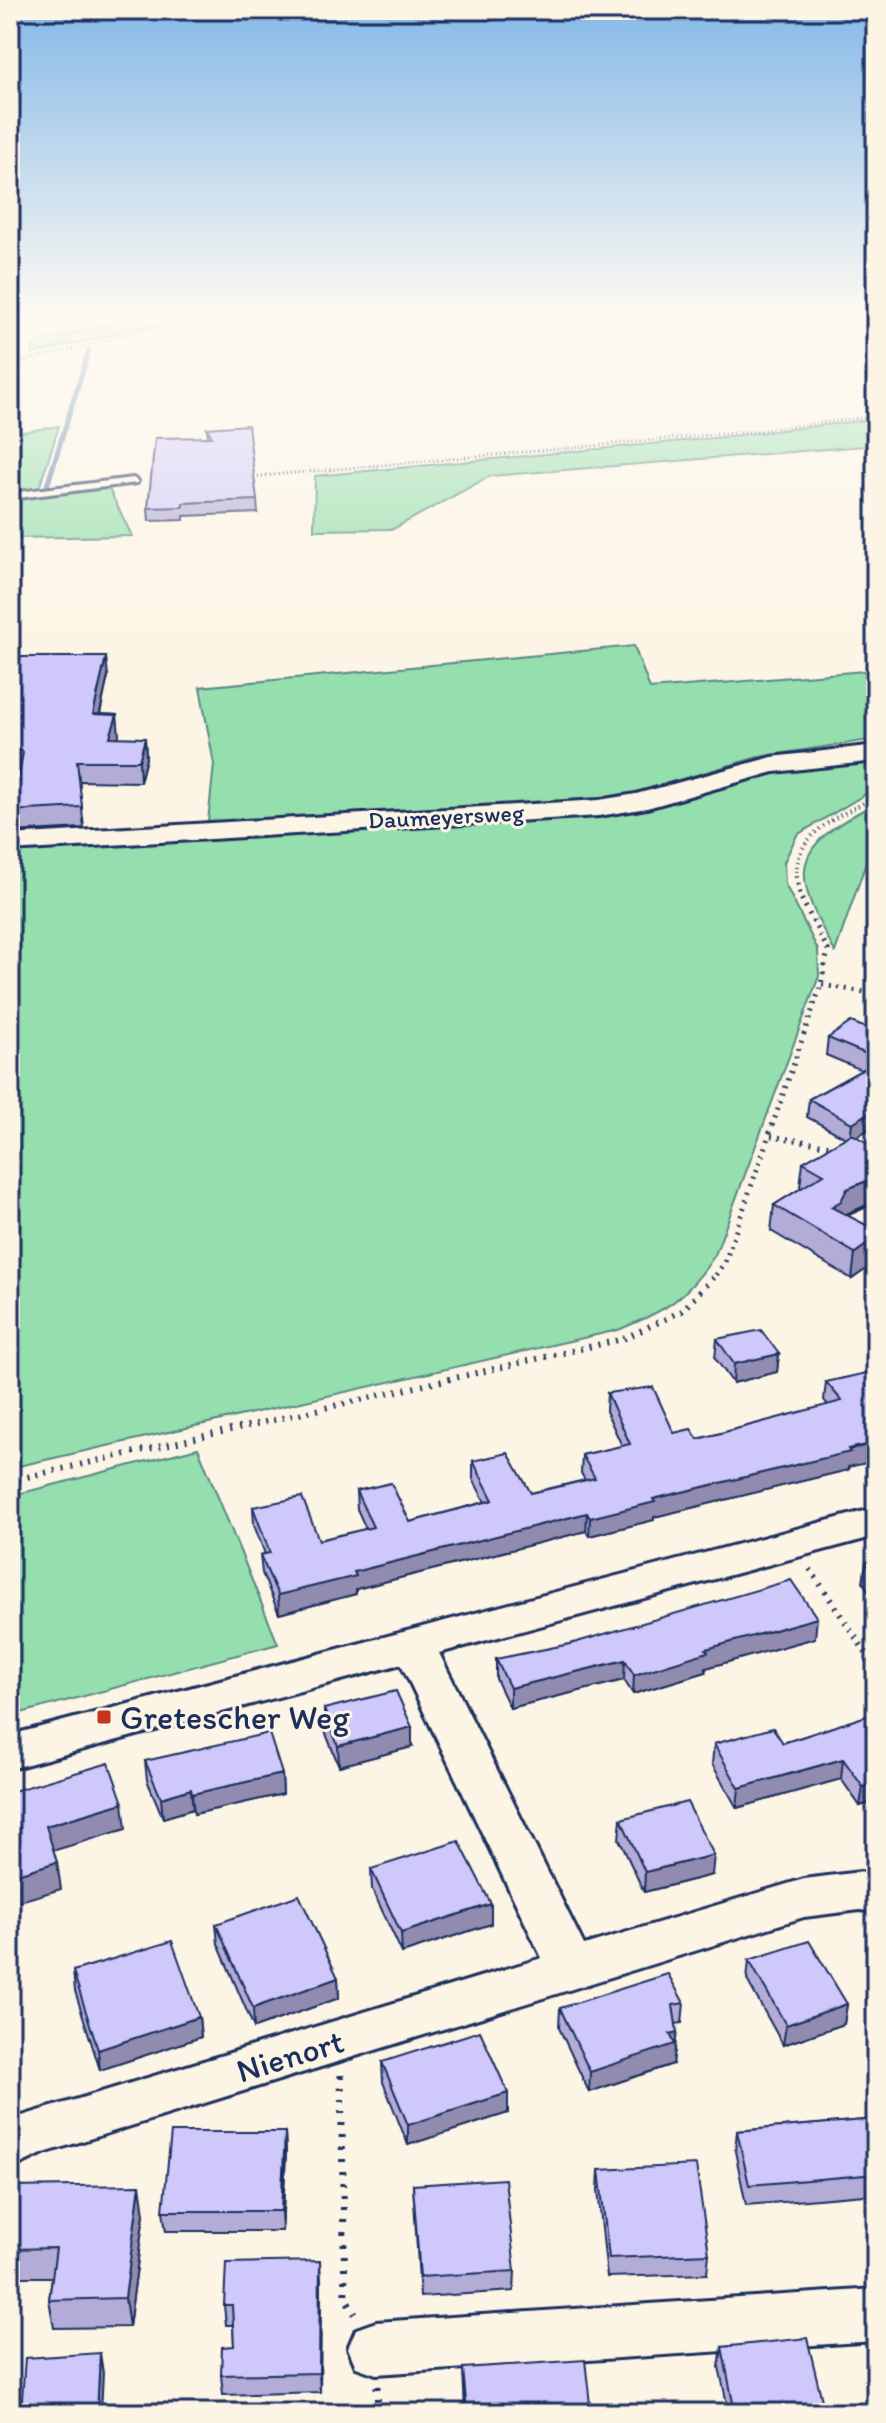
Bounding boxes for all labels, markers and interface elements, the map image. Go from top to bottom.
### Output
street label: Daumeyersweg [367,797,525,835]
place label: Gretescher Weg [120,1697,350,1738]
marker: Gretescher Weg [95,1708,113,1726]
street label: Nienort [231,2020,349,2092]

